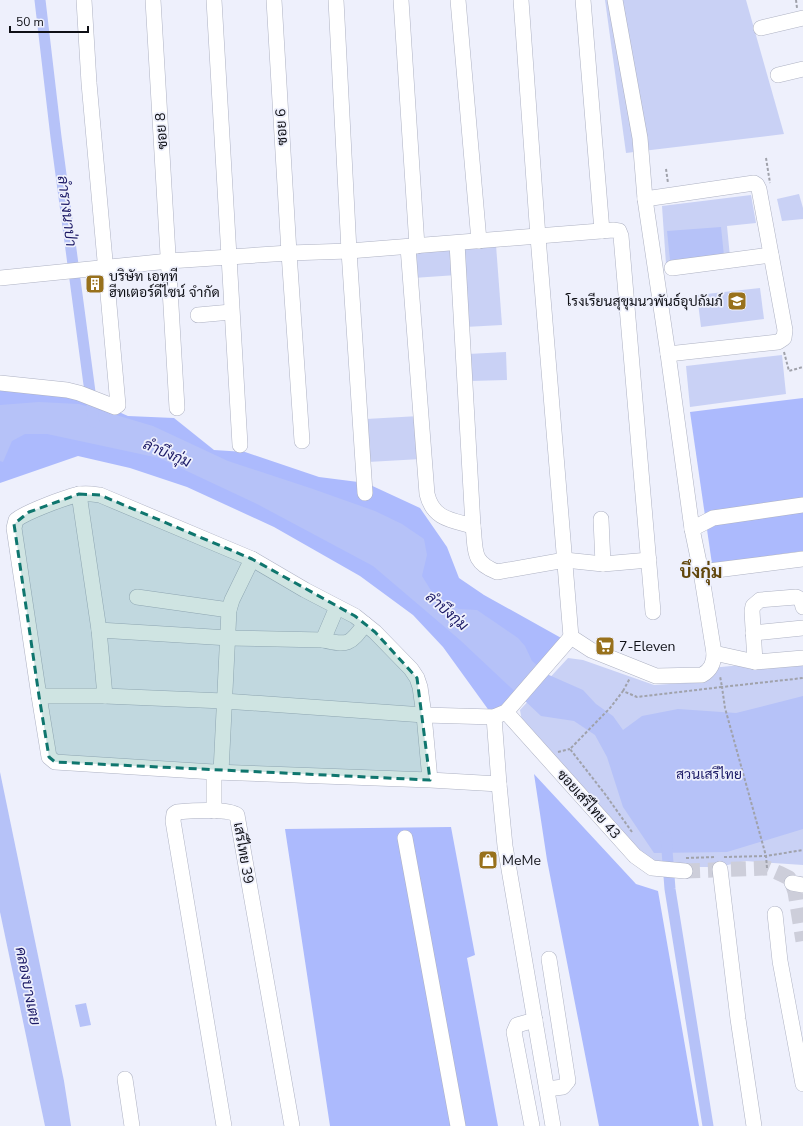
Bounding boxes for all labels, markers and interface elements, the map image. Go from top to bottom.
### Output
scale bar [10,8,88,34]
text: 50 m [16,14,44,30]
street label: ซอย 6 [271,108,292,146]
street label: ซอย 8 [151,112,172,150]
water label: ลำรางนาป่า [53,174,81,248]
place label: บริษัท เอทูที ฮีทเตอร์ดีไซน์ จำกัด [109,267,220,302]
building icon: บริษัท เอทูที ฮีทเตอร์ดีไซน์ จำกัด [84,273,106,295]
school or university icon: โรงเรียนสุขุมนวพันธ์อุปถัมภ์ [726,290,748,312]
place label: โรงเรียนสุขุมนวพันธ์อุปถัมภ์ [565,292,723,311]
water label: ลำบึงกุ่ม [140,434,194,473]
district label: บึงกุ่ม [680,559,722,586]
water label: ลำบึงกุ่ม [421,587,473,636]
supermarket icon: 7-Eleven [594,635,616,657]
place label: 7-Eleven [619,637,675,656]
park label: สวนเสรีไทย [676,765,742,784]
street label: ซอยเสรีไทย 43 [552,766,625,843]
street label: เสรีไทย 39 [229,821,258,885]
shop icon: MeMe [477,849,499,871]
place label: MeMe [502,851,541,870]
water label: คลองบางเตย [11,945,45,1027]

